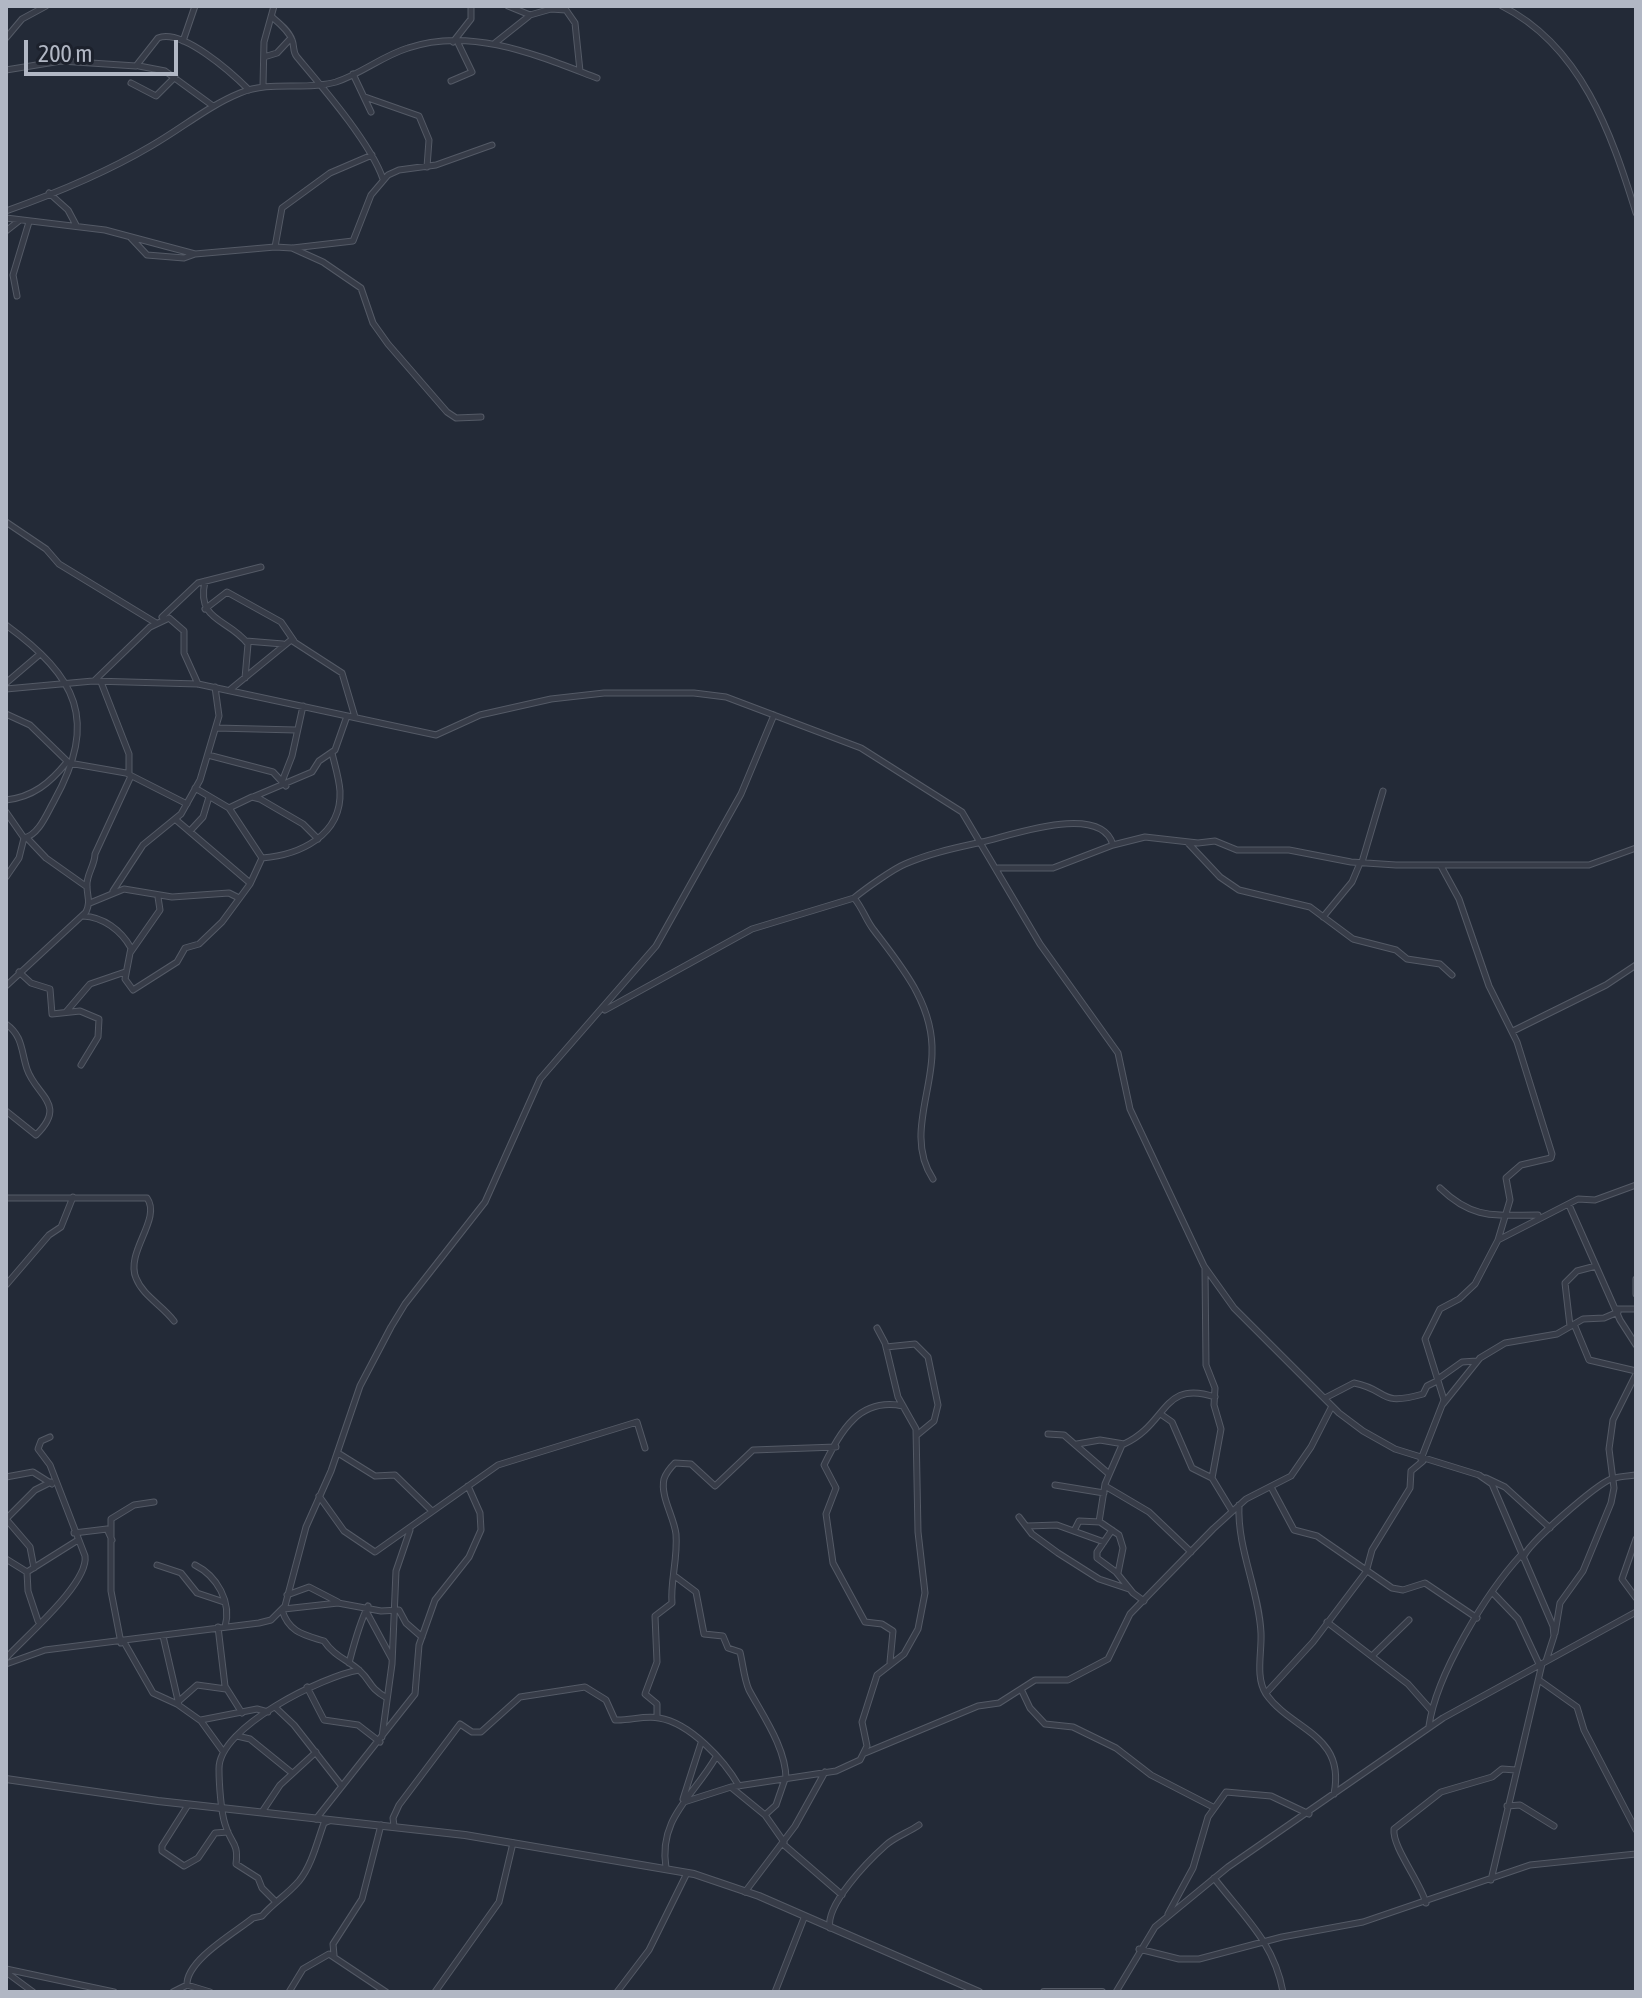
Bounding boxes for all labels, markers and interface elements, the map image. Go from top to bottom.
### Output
scale bar [28,24,182,74]
text: 200 m [38,40,92,67]

